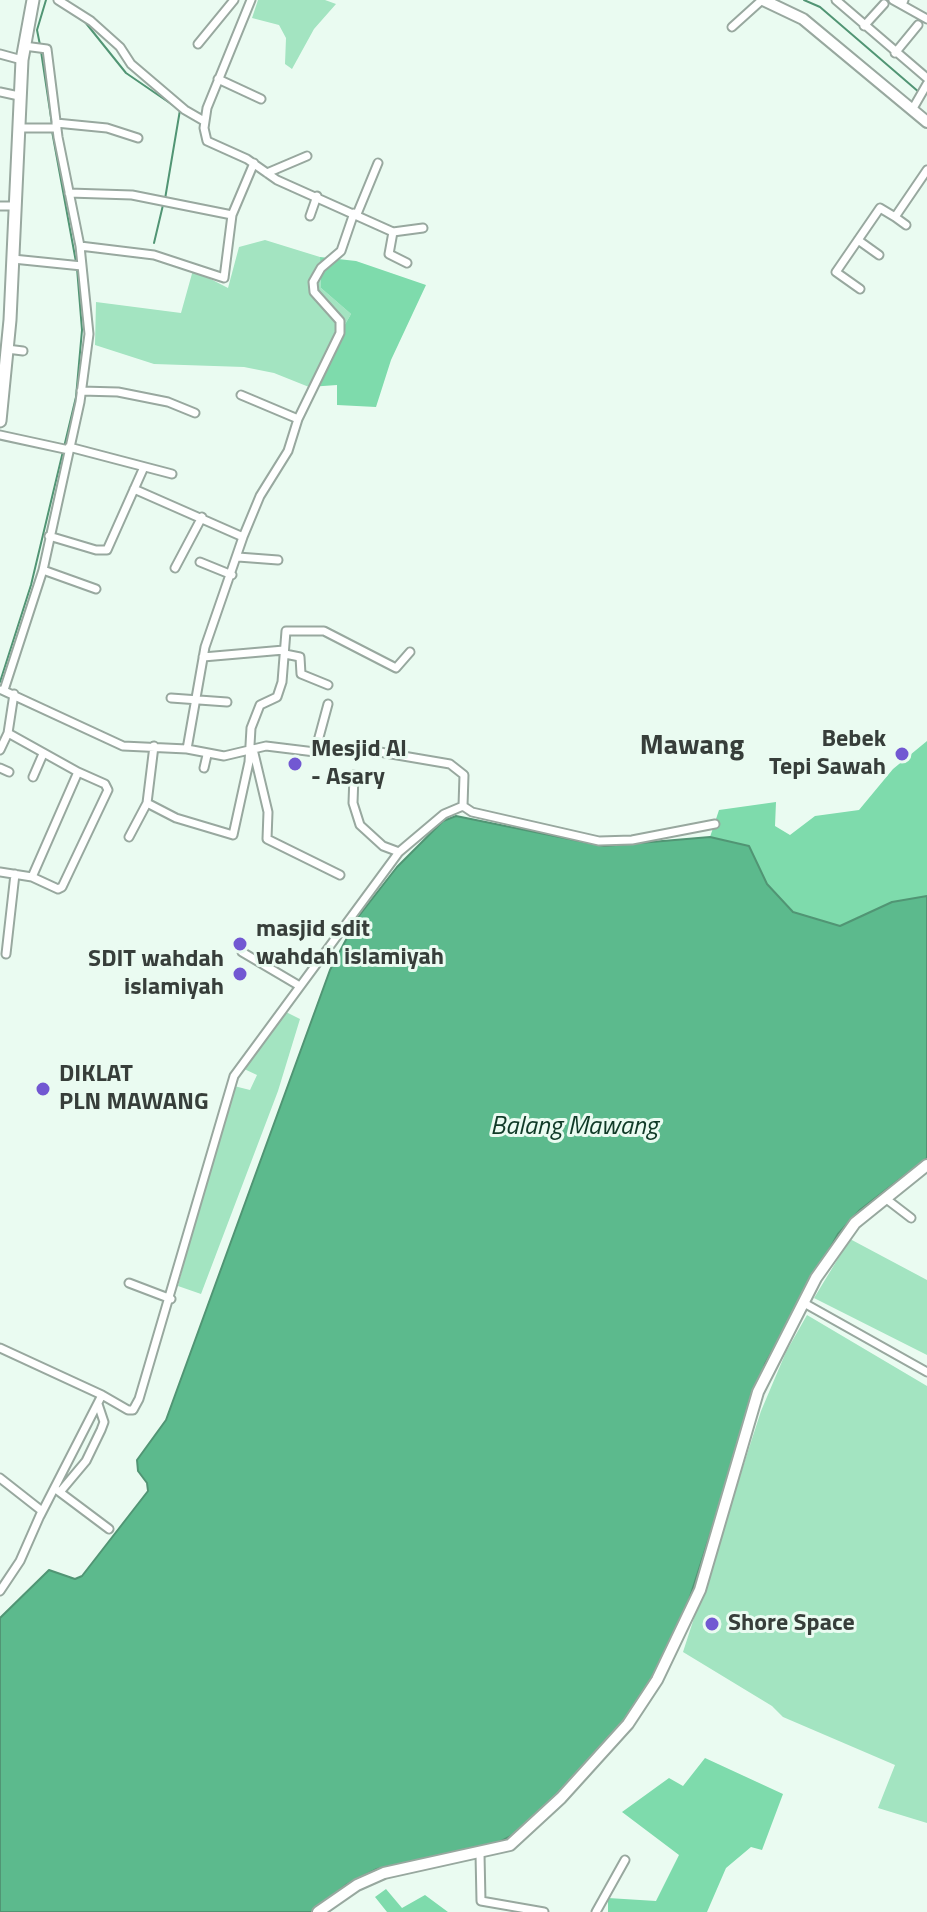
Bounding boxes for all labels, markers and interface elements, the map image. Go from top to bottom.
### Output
place label: Bebek Tepi Sawah [769,726,886,782]
district label: Mawang [640,730,744,764]
place label: Mesjid Al - Asary [311,736,407,792]
marker: Bebek Tepi Sawah [893,745,911,763]
marker: Mesjid Al - Asary [286,755,304,773]
place label: masjid sdit wahdah islamiyah [256,916,444,972]
marker: masjid sdit wahdah islamiyah [231,935,249,953]
place label: SDIT wahdah islamiyah [88,946,224,1002]
marker: SDIT wahdah islamiyah [231,965,249,983]
place label: DIKLAT PLN MAWANG [59,1061,209,1117]
marker: DIKLAT PLN MAWANG [34,1080,52,1098]
water label: Balang Mawang [490,1112,658,1144]
place label: Shore Space [728,1610,855,1638]
marker: Shore Space [703,1615,721,1633]

